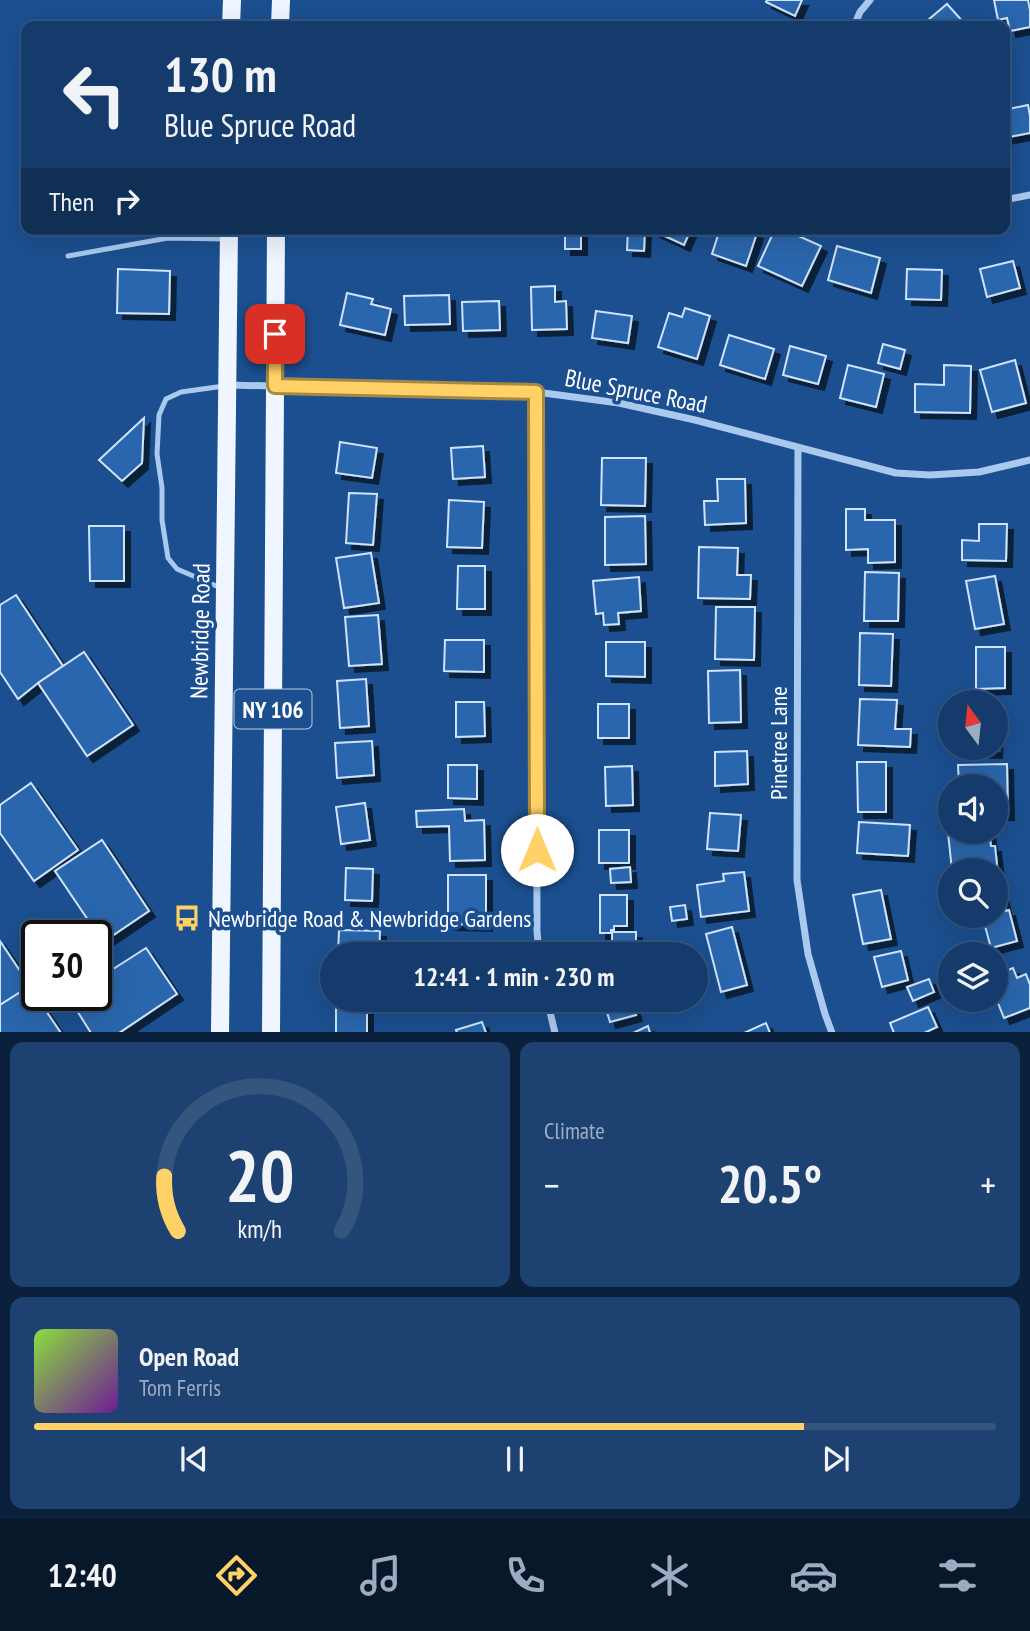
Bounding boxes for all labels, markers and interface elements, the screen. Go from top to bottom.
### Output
text: 130 m [164,42,277,106]
icon: left [49,49,140,140]
text: Blue Spruce Road [164,104,356,146]
icon: right [108,182,146,220]
text: Then [49,185,94,218]
pin [245,304,305,364]
icon: arrive [256,315,294,353]
street label: Blue Spruce Road [562,362,710,420]
street label: Newbridge Road [183,563,217,699]
street label: Pinetree Lane [763,686,794,800]
road number: NY 106 [234,690,312,729]
north arrow [938,690,1008,760]
map controls [938,690,1008,1012]
button: sound [938,774,1008,844]
position arrow [500,813,574,887]
button: search [938,858,1008,928]
bus stop icon: Newbridge Road & Newbridge Gardens [172,903,202,933]
place label: Newbridge Road & Newbridge Gardens [208,903,531,934]
speed limit sign: 30 [21,920,112,1011]
button: layers [938,942,1008,1012]
text: 12:41 · 1 min · 230 m [414,960,614,993]
text: Climate [544,1116,605,1145]
text: 20 [225,1127,295,1221]
text: 20.5° [718,1150,822,1217]
text: − [544,1160,560,1209]
text: + [980,1160,996,1209]
text: km/h [238,1212,282,1244]
text: Open Road [139,1340,239,1373]
text: Tom Ferris [139,1373,221,1402]
icon: previous [175,1440,213,1478]
icon: pause [496,1440,534,1478]
icon: next [817,1440,855,1478]
icon: directions [212,1551,261,1600]
icon: music [356,1551,405,1600]
icon: phone [501,1551,550,1600]
icon: climate [645,1551,694,1600]
icon: car [789,1551,838,1600]
icon: filters [933,1551,982,1600]
text: 12:40 [48,1554,117,1596]

